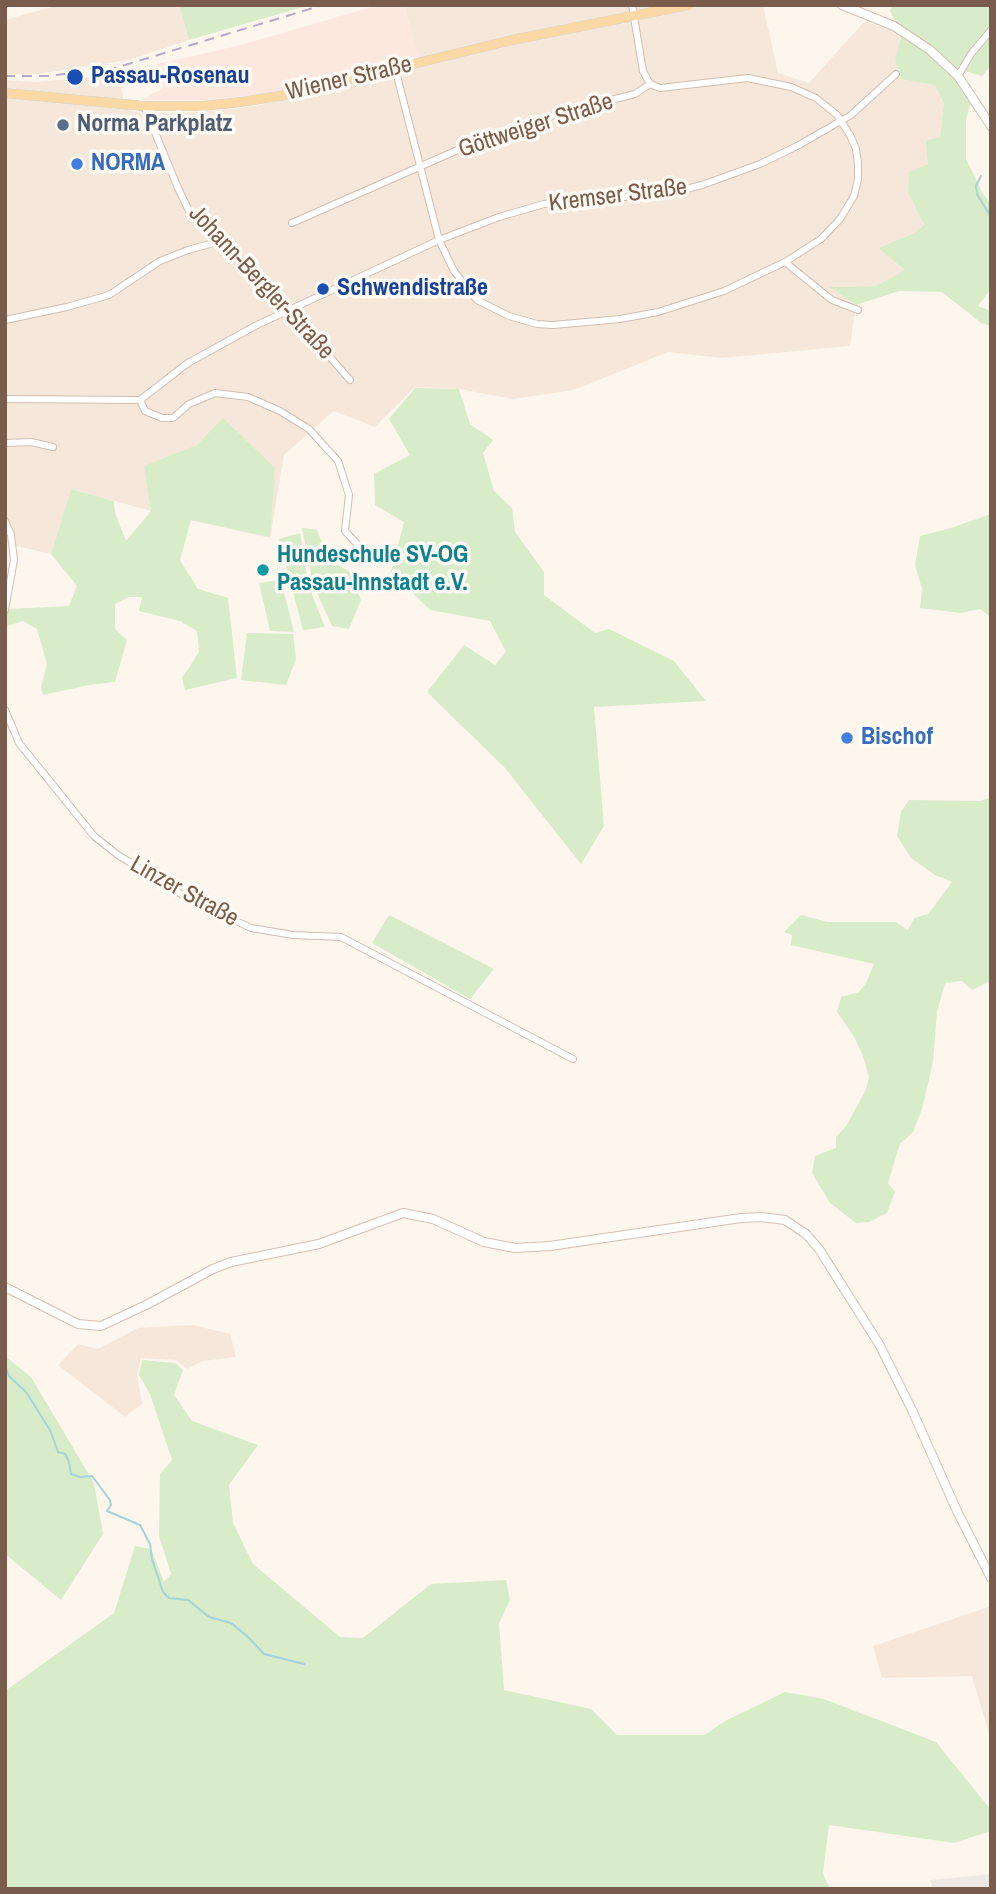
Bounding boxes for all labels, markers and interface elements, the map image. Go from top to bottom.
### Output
street label: Wiener Straße [283,51,415,107]
place label: Passau-Rosenau [91,63,250,91]
marker: Passau-Rosenau [65,67,85,87]
street label: Göttweiger Straße [455,87,617,165]
place label: Norma Parkplatz [77,111,232,139]
marker: Norma Parkplatz [55,117,71,133]
place label: NORMA [91,150,165,178]
marker: NORMA [69,156,85,172]
street label: Kremser Straße [547,173,689,219]
street label: Johann-Bergler-Straße [182,200,340,366]
place label: Schwendistraße [337,275,488,303]
marker: Schwendistraße [315,281,331,297]
place label: Hundeschule SV-OG Passau-Innstadt e.V. [277,542,468,598]
marker: Hundeschule SV-OG Passau-Innstadt e.V. [255,562,271,578]
place label: Bischof [861,724,933,752]
marker: Bischof [839,730,855,746]
street label: Linzer Straße [125,851,243,933]

